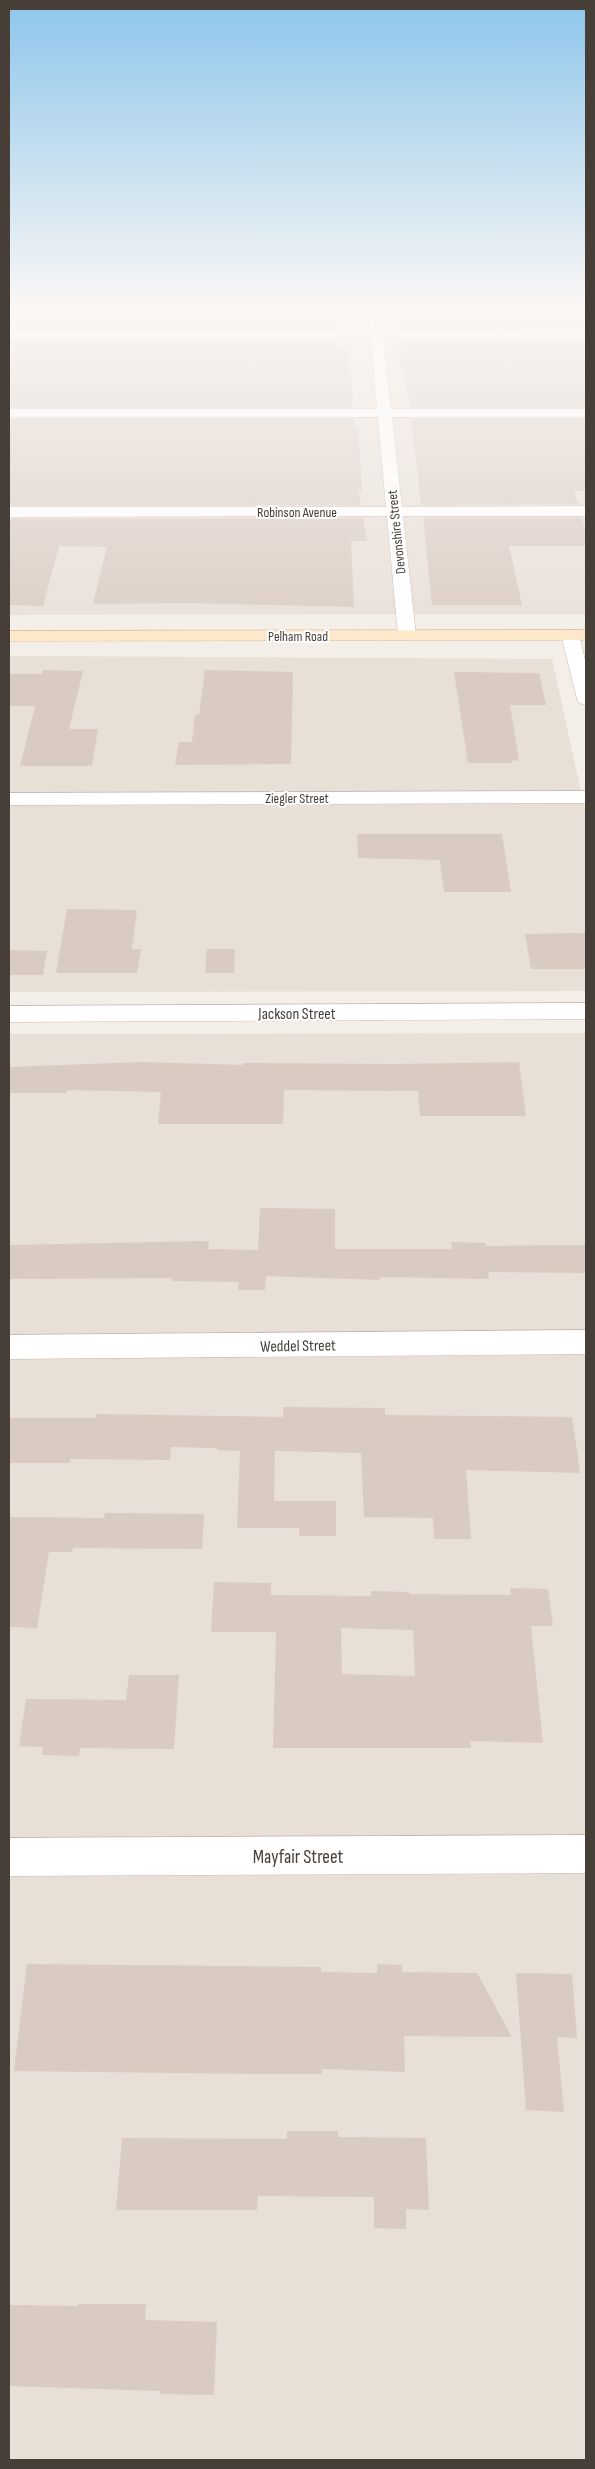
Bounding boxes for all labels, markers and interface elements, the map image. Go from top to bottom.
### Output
street label: Devonshire Street [384,489,409,575]
street label: Robinson Avenue [257,504,337,521]
street label: Pelham Road [268,628,328,645]
street label: Ziegler Street [265,790,329,807]
street label: Jackson Street [257,1005,336,1024]
street label: Weddel Street [260,1336,336,1357]
street label: Mayfair Street [253,1846,344,1869]

